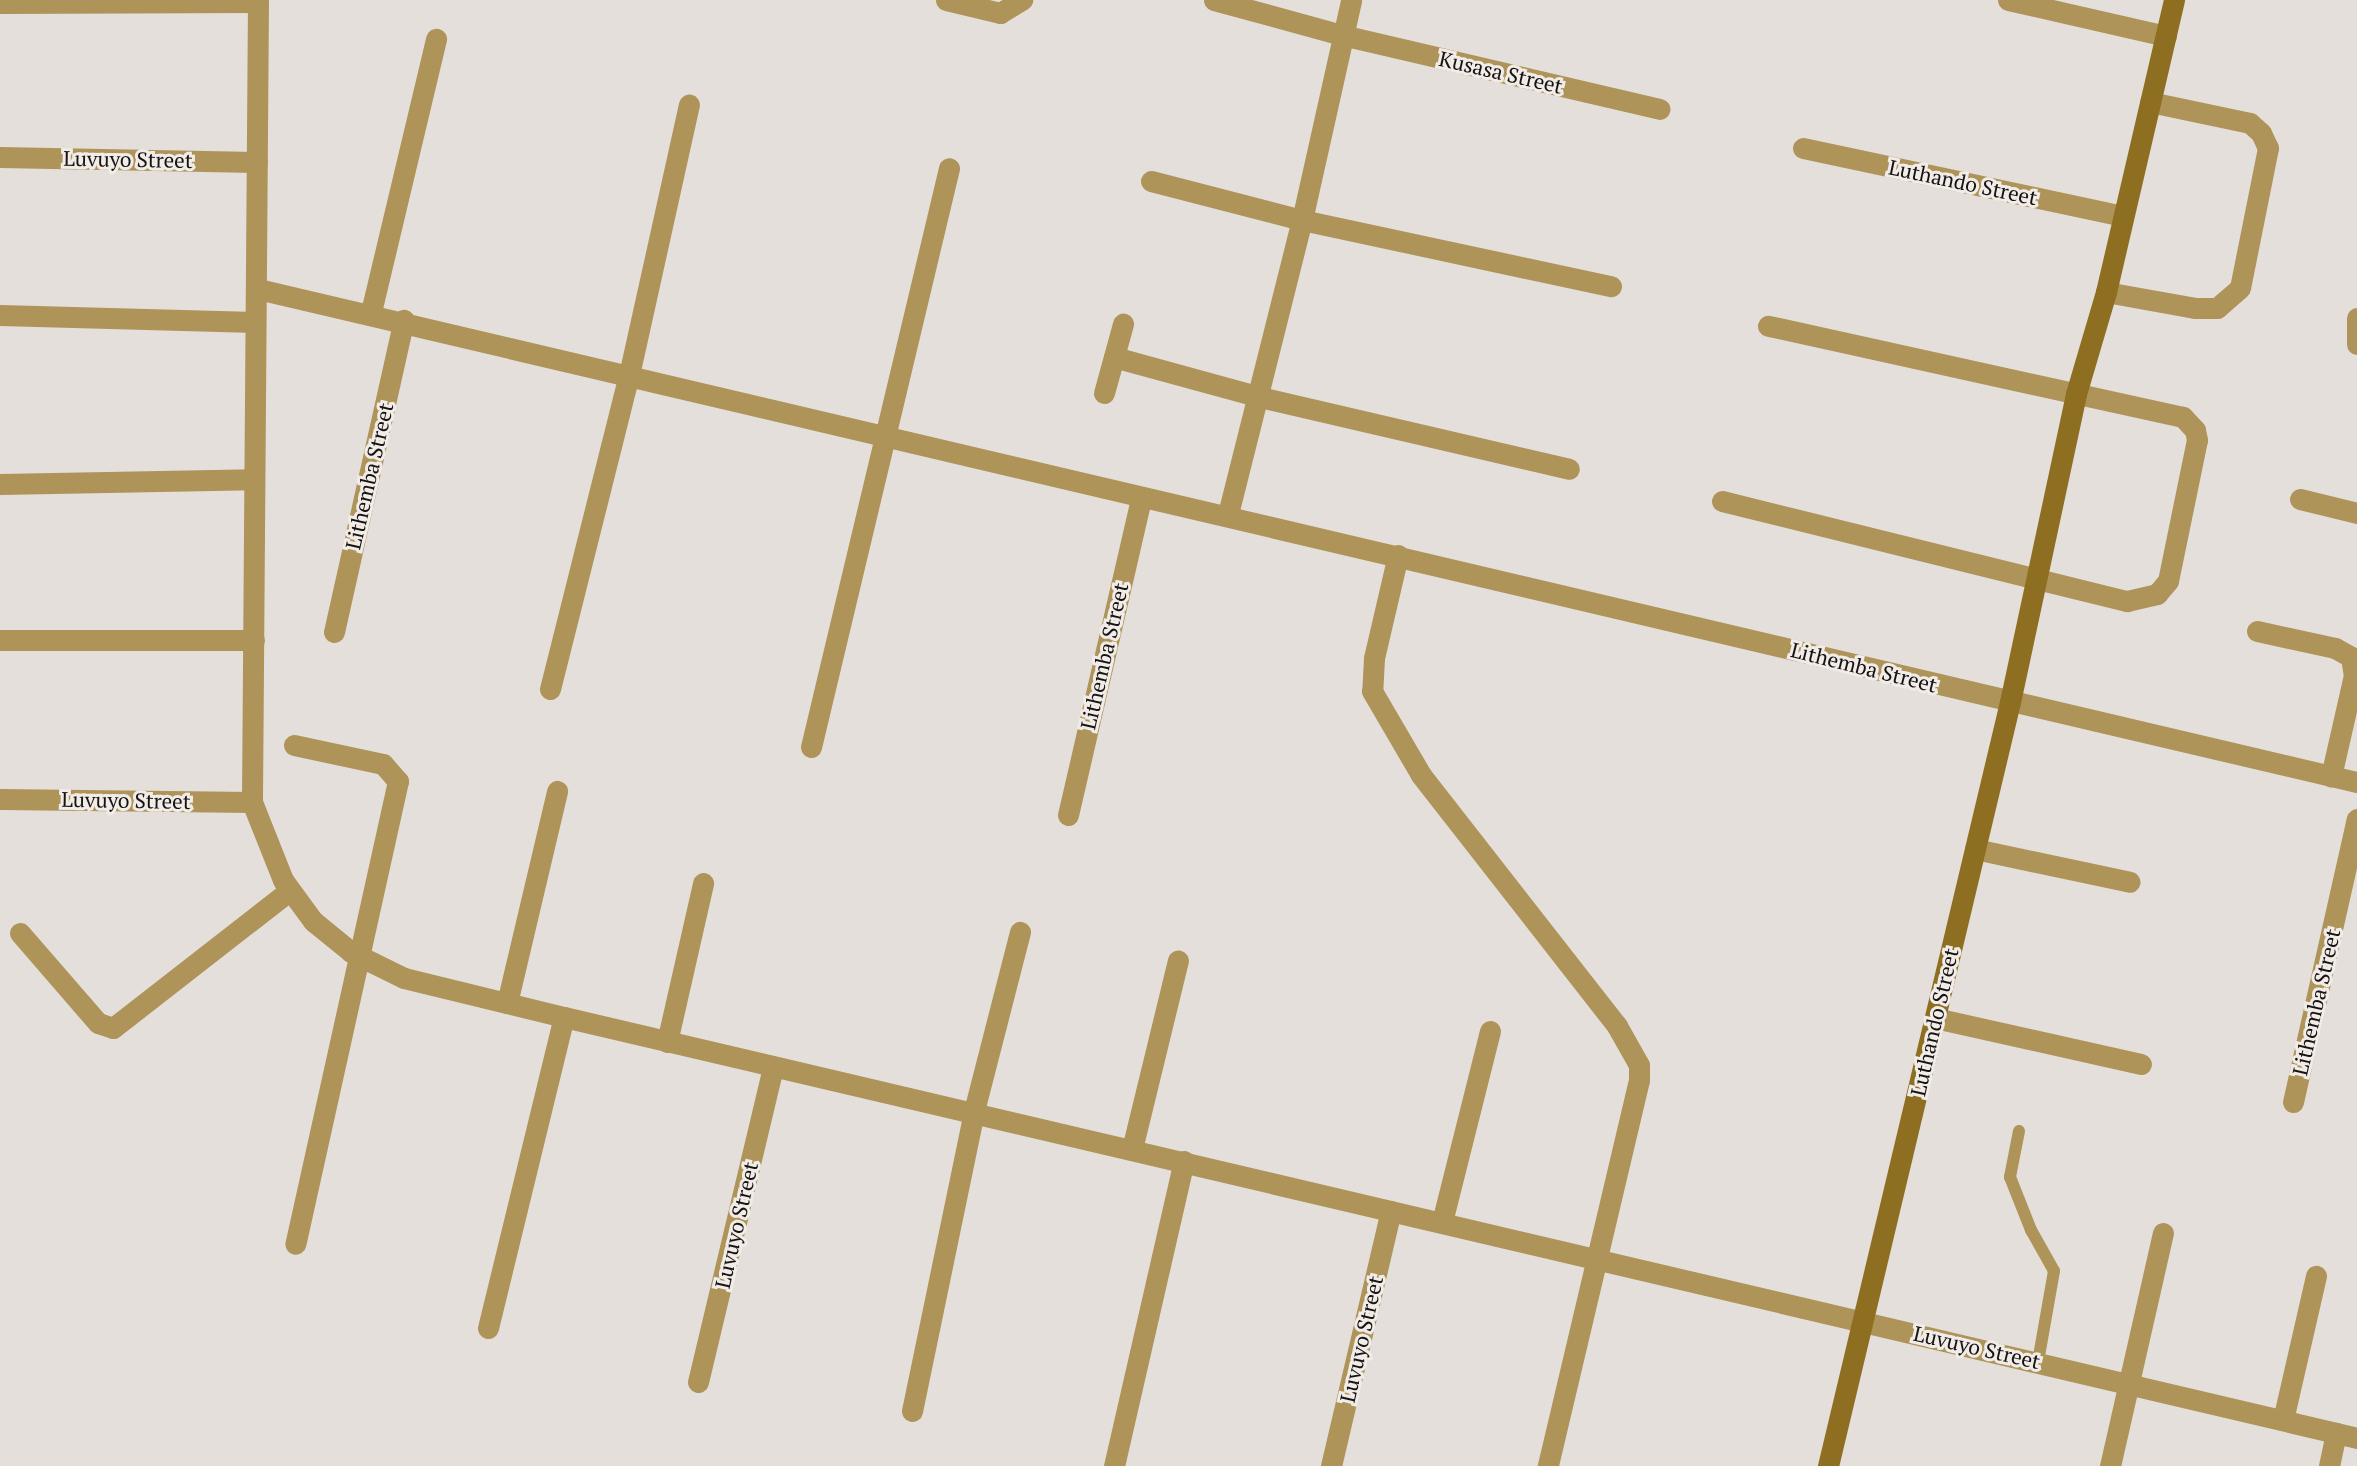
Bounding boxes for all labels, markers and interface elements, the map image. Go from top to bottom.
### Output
street label: Kusasa Street [1437,46,1565,98]
street label: Luvuyo Street [63,145,193,173]
street label: Luthando Street [1886,154,2040,210]
street label: Lithemba Street [340,400,398,552]
street label: Lithemba Street [1075,580,1133,732]
street label: Lithemba Street [1788,637,1940,697]
street label: Luvuyo Street [61,786,191,814]
street label: Lithemba Street [2287,926,2345,1078]
street label: Luthando Street [1905,946,1963,1098]
street label: Luvuyo Street [709,1159,763,1291]
street label: Luvuyo Street [1334,1273,1388,1405]
street label: Luvuyo Street [1911,1320,2043,1374]

